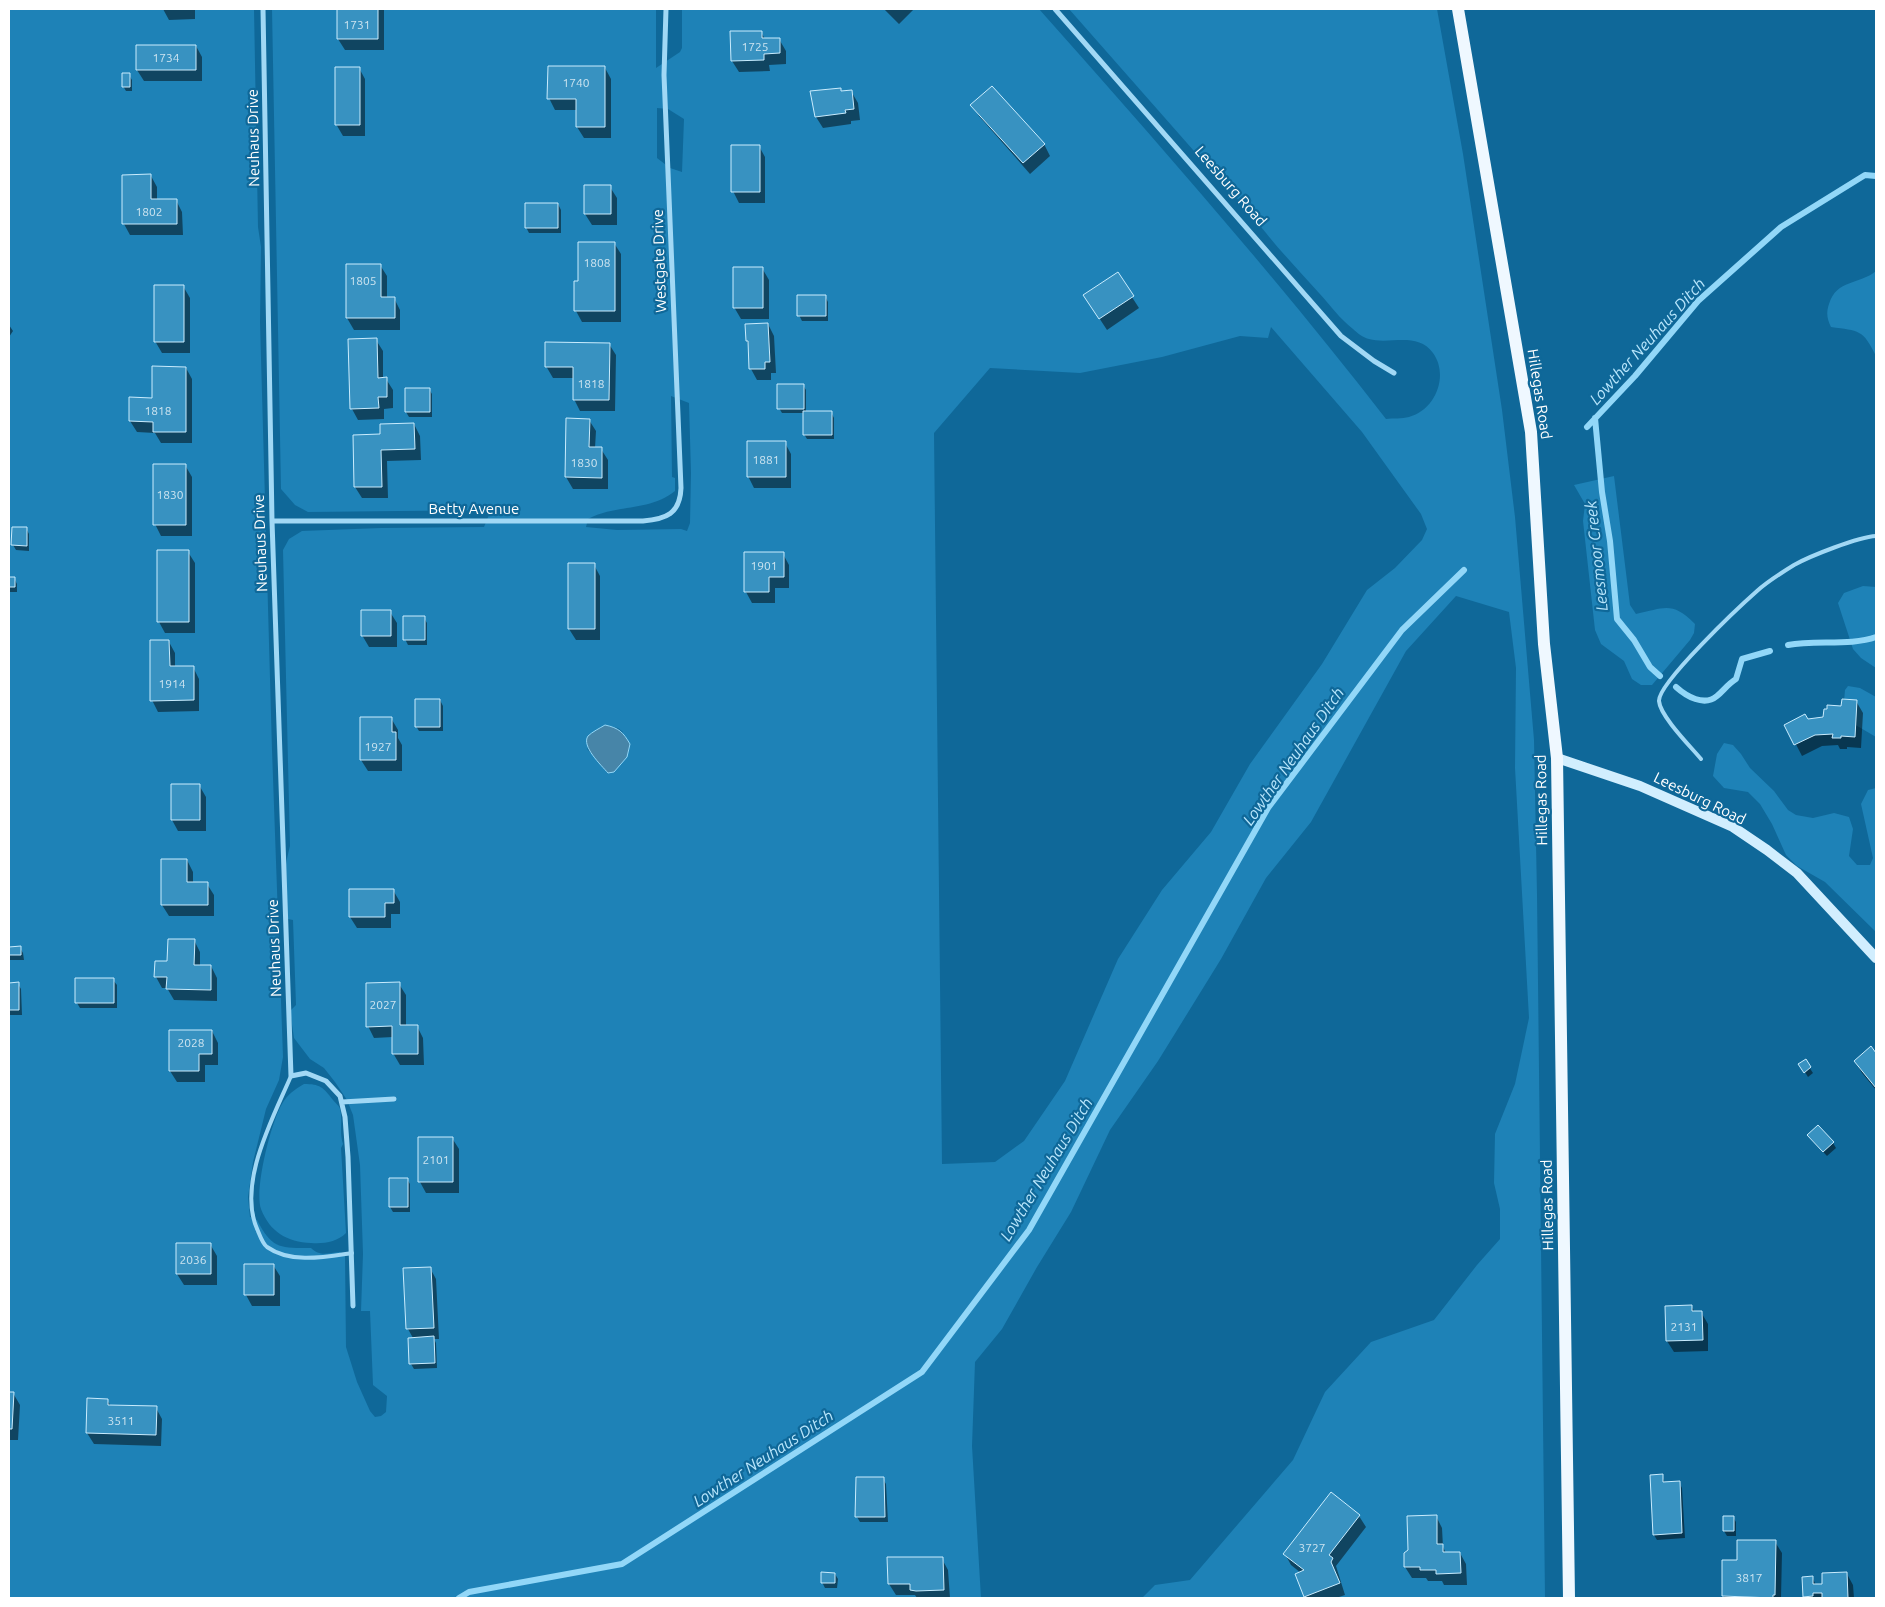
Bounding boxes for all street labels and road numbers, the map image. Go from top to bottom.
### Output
street label: Neuhaus Drive [244,89,262,187]
street label: Leesburg Road [1192,143,1270,229]
street label: Westgate Drive [649,209,669,313]
street label: Hillegas Road [1524,348,1556,440]
street label: Neuhaus Drive [250,494,270,592]
street label: Betty Avenue [429,500,519,517]
street label: Hillegas Road [1532,754,1550,846]
street label: Leesburg Road [1651,768,1749,828]
street label: Neuhaus Drive [264,899,284,997]
street label: Hillegas Road [1538,1159,1556,1251]

